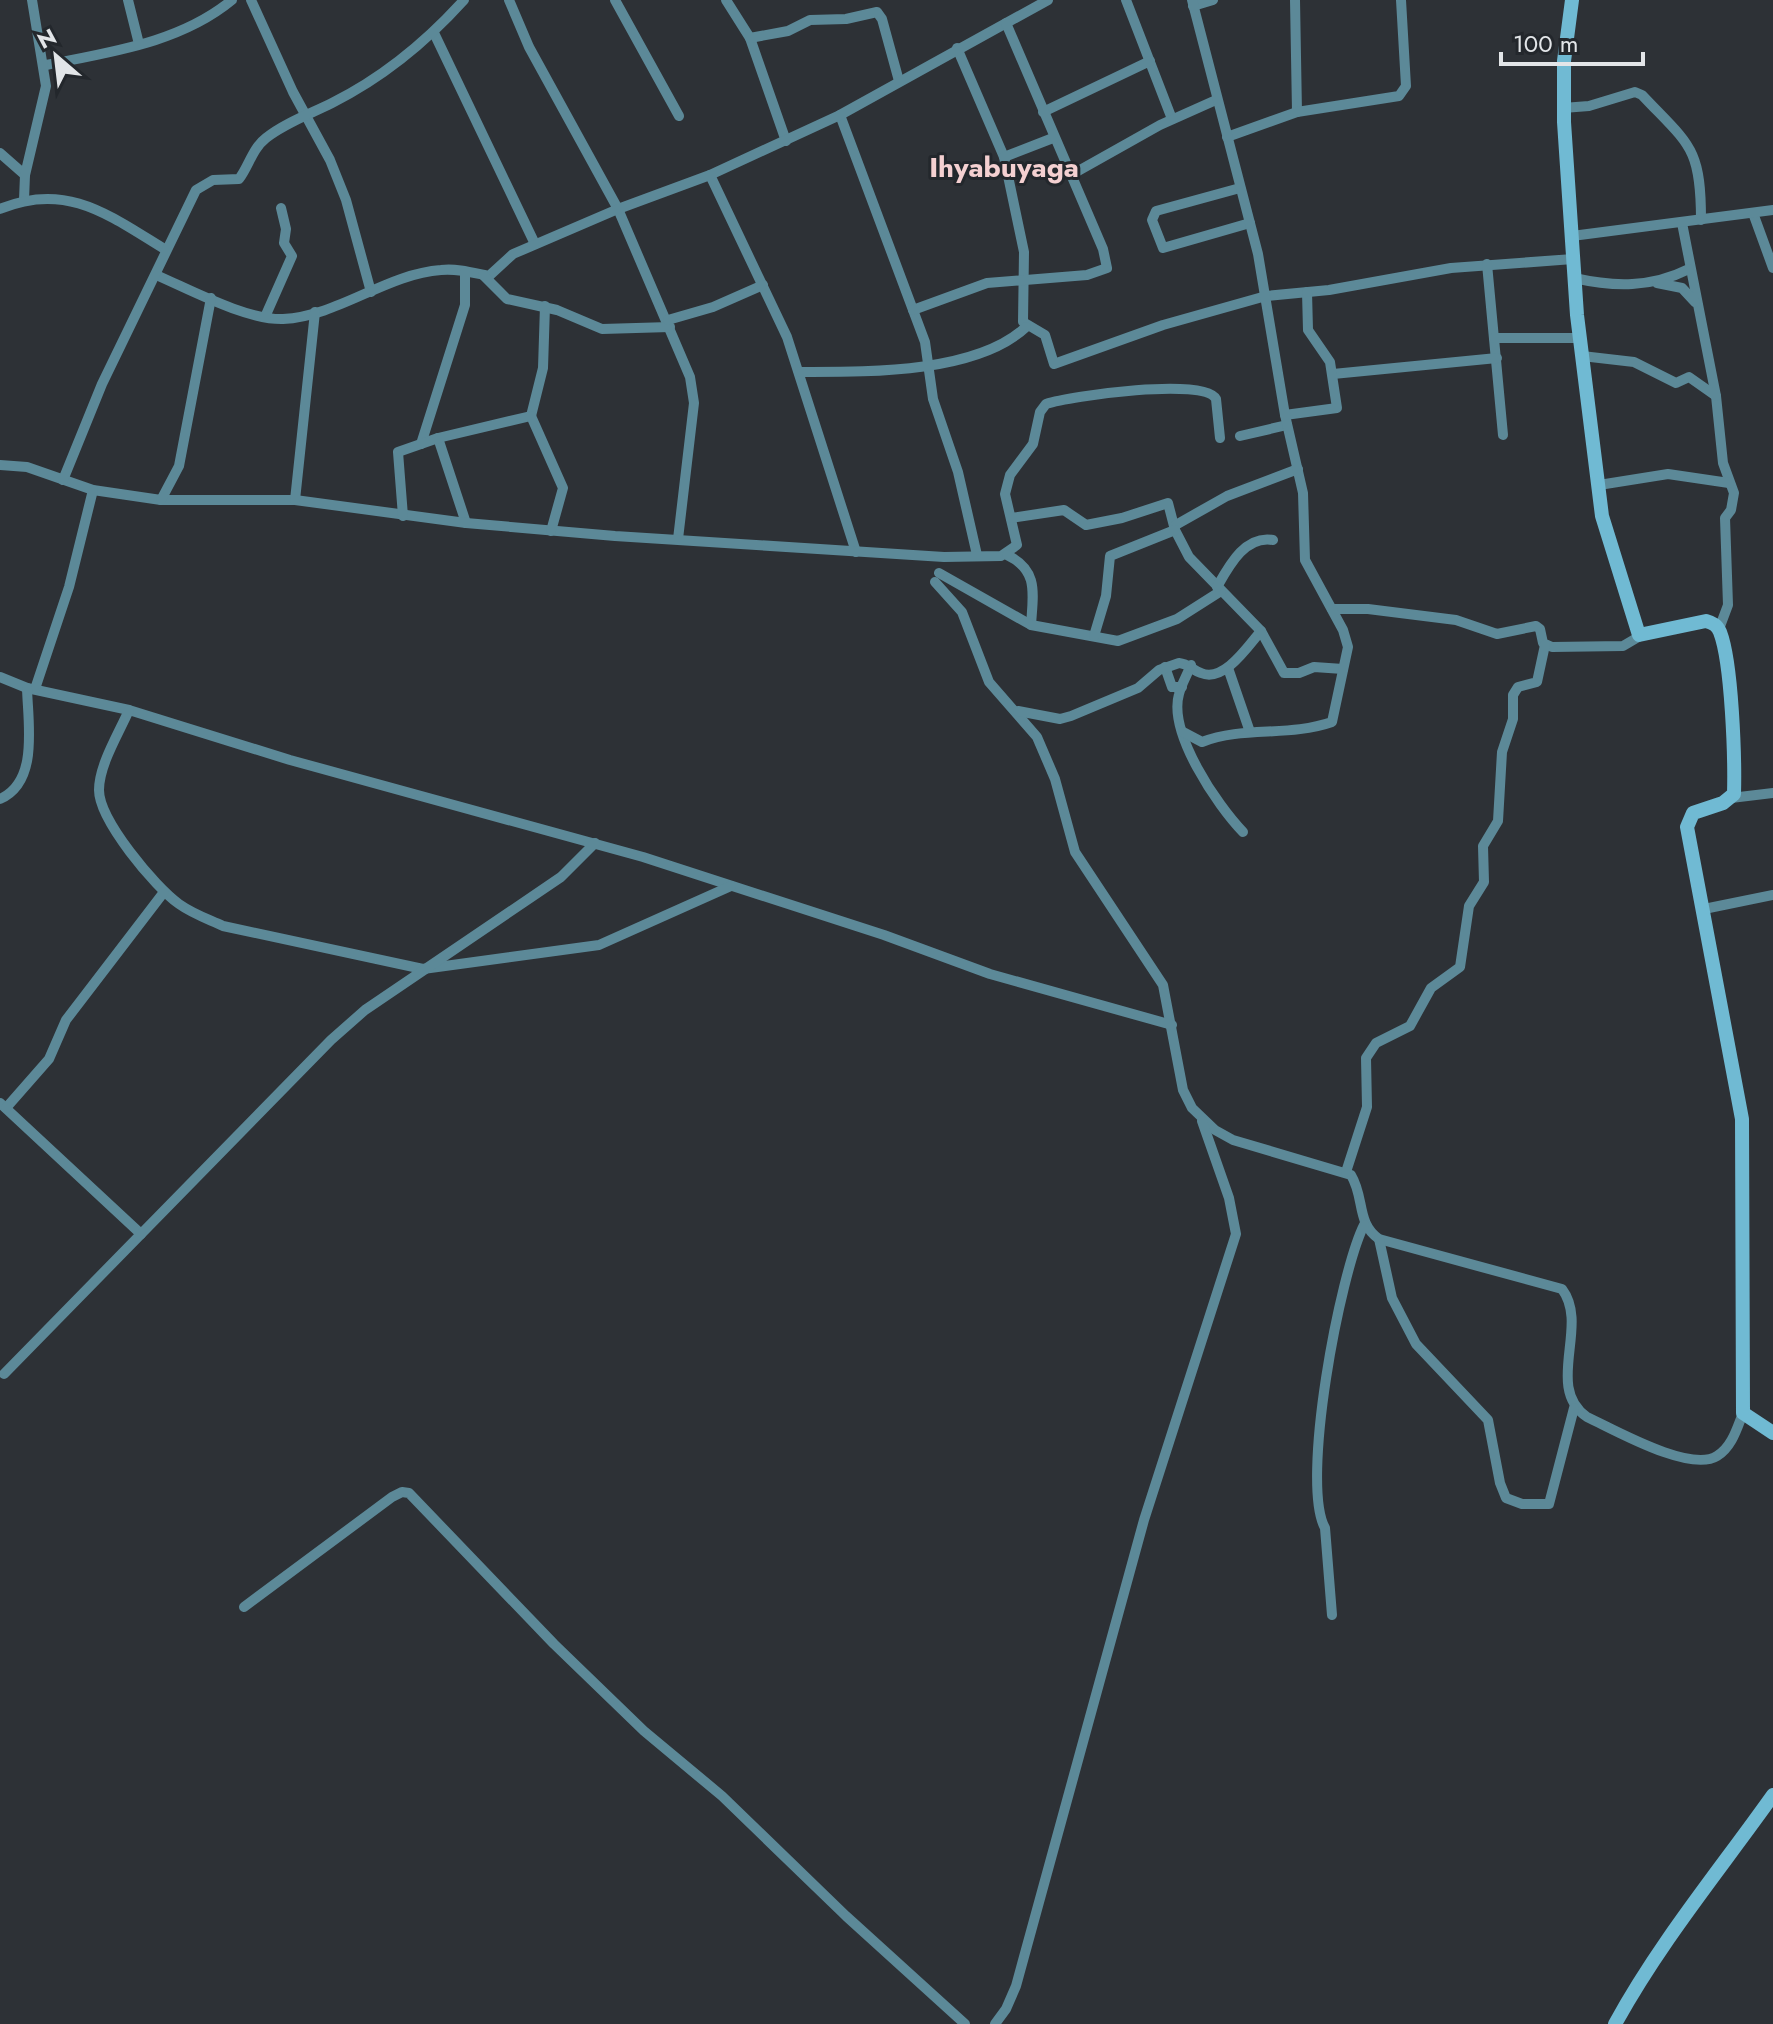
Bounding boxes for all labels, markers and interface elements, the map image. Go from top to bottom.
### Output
north arrow [16,16,96,96]
scale bar [1501,16,1643,66]
text: N [31,20,62,57]
text: 100 m [1513,26,1579,61]
district label: Ihyabuyaga [929,147,1079,188]

